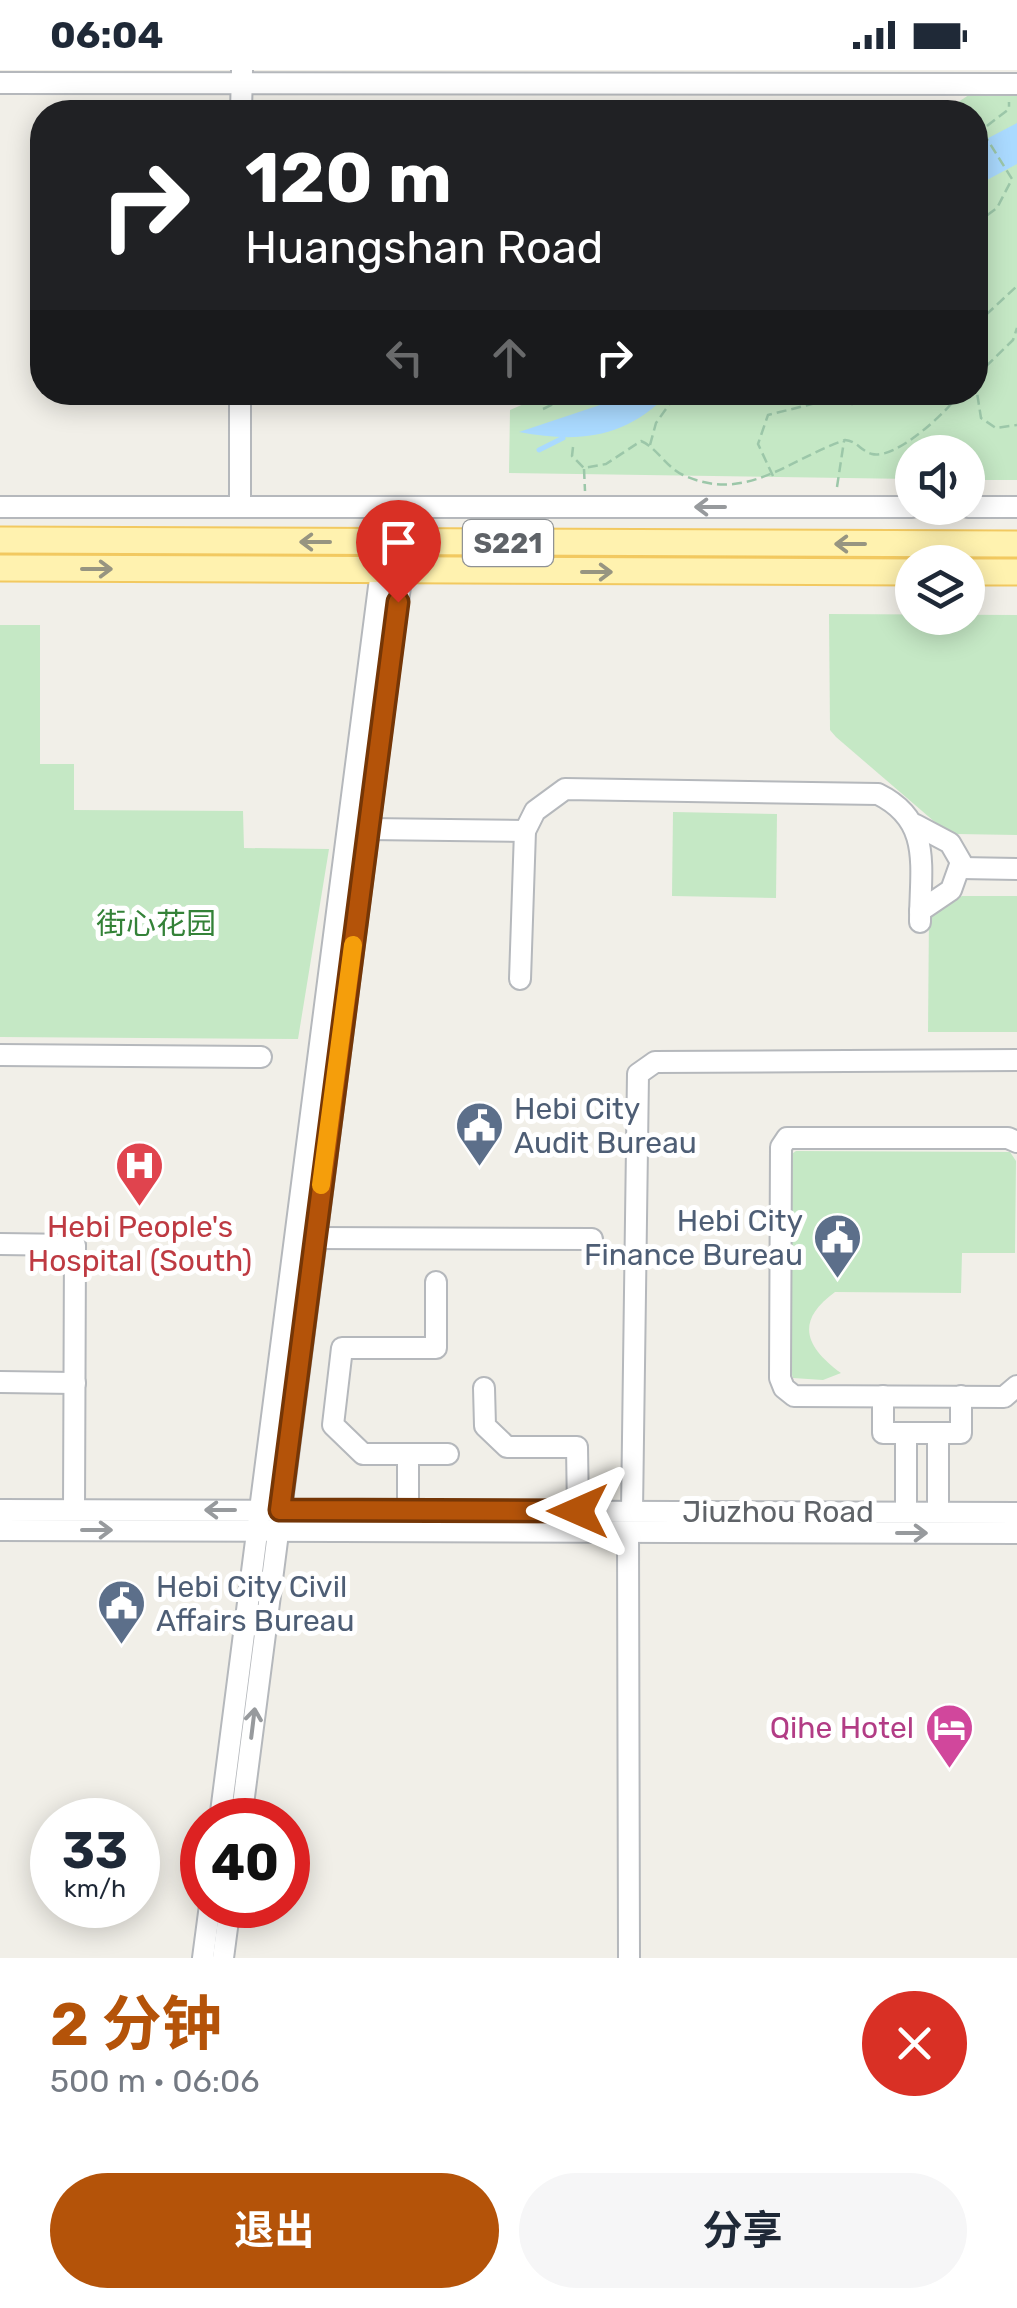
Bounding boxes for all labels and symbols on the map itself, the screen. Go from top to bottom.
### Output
one-way arrow [695,498,728,516]
pin [356,500,441,603]
road number: S221 [463,520,553,566]
one-way arrow [299,532,332,552]
one-way arrow [834,534,866,554]
one-way arrow [80,560,113,578]
one-way arrow [581,562,613,581]
park label: 街心花园 [96,906,216,942]
place label: Hebi City Audit Bureau [514,1091,697,1161]
public building icon: Hebi City Audit Bureau [453,1100,505,1168]
hospital icon: Hebi People's Hospital (South) [114,1140,166,1208]
place label: Hebi City Finance Bureau [584,1203,803,1273]
place label: Hebi People's Hospital (South) [28,1209,252,1279]
public building icon: Hebi City Finance Bureau [812,1212,864,1280]
position arrow [526,1459,630,1563]
street label: Jiuzhou Road [682,1494,874,1530]
one-way arrow [204,1500,236,1520]
one-way arrow [80,1520,113,1540]
one-way arrow [896,1524,928,1542]
place label: Hebi City Civil Affairs Bureau [156,1569,355,1639]
public building icon: Hebi City Civil Affairs Bureau [95,1578,147,1646]
hotel icon: Qihe Hotel [923,1702,975,1770]
one-way arrow [244,1708,263,1740]
place label: Qihe Hotel [770,1710,914,1746]
speed limit sign: 40 [180,1798,310,1928]

